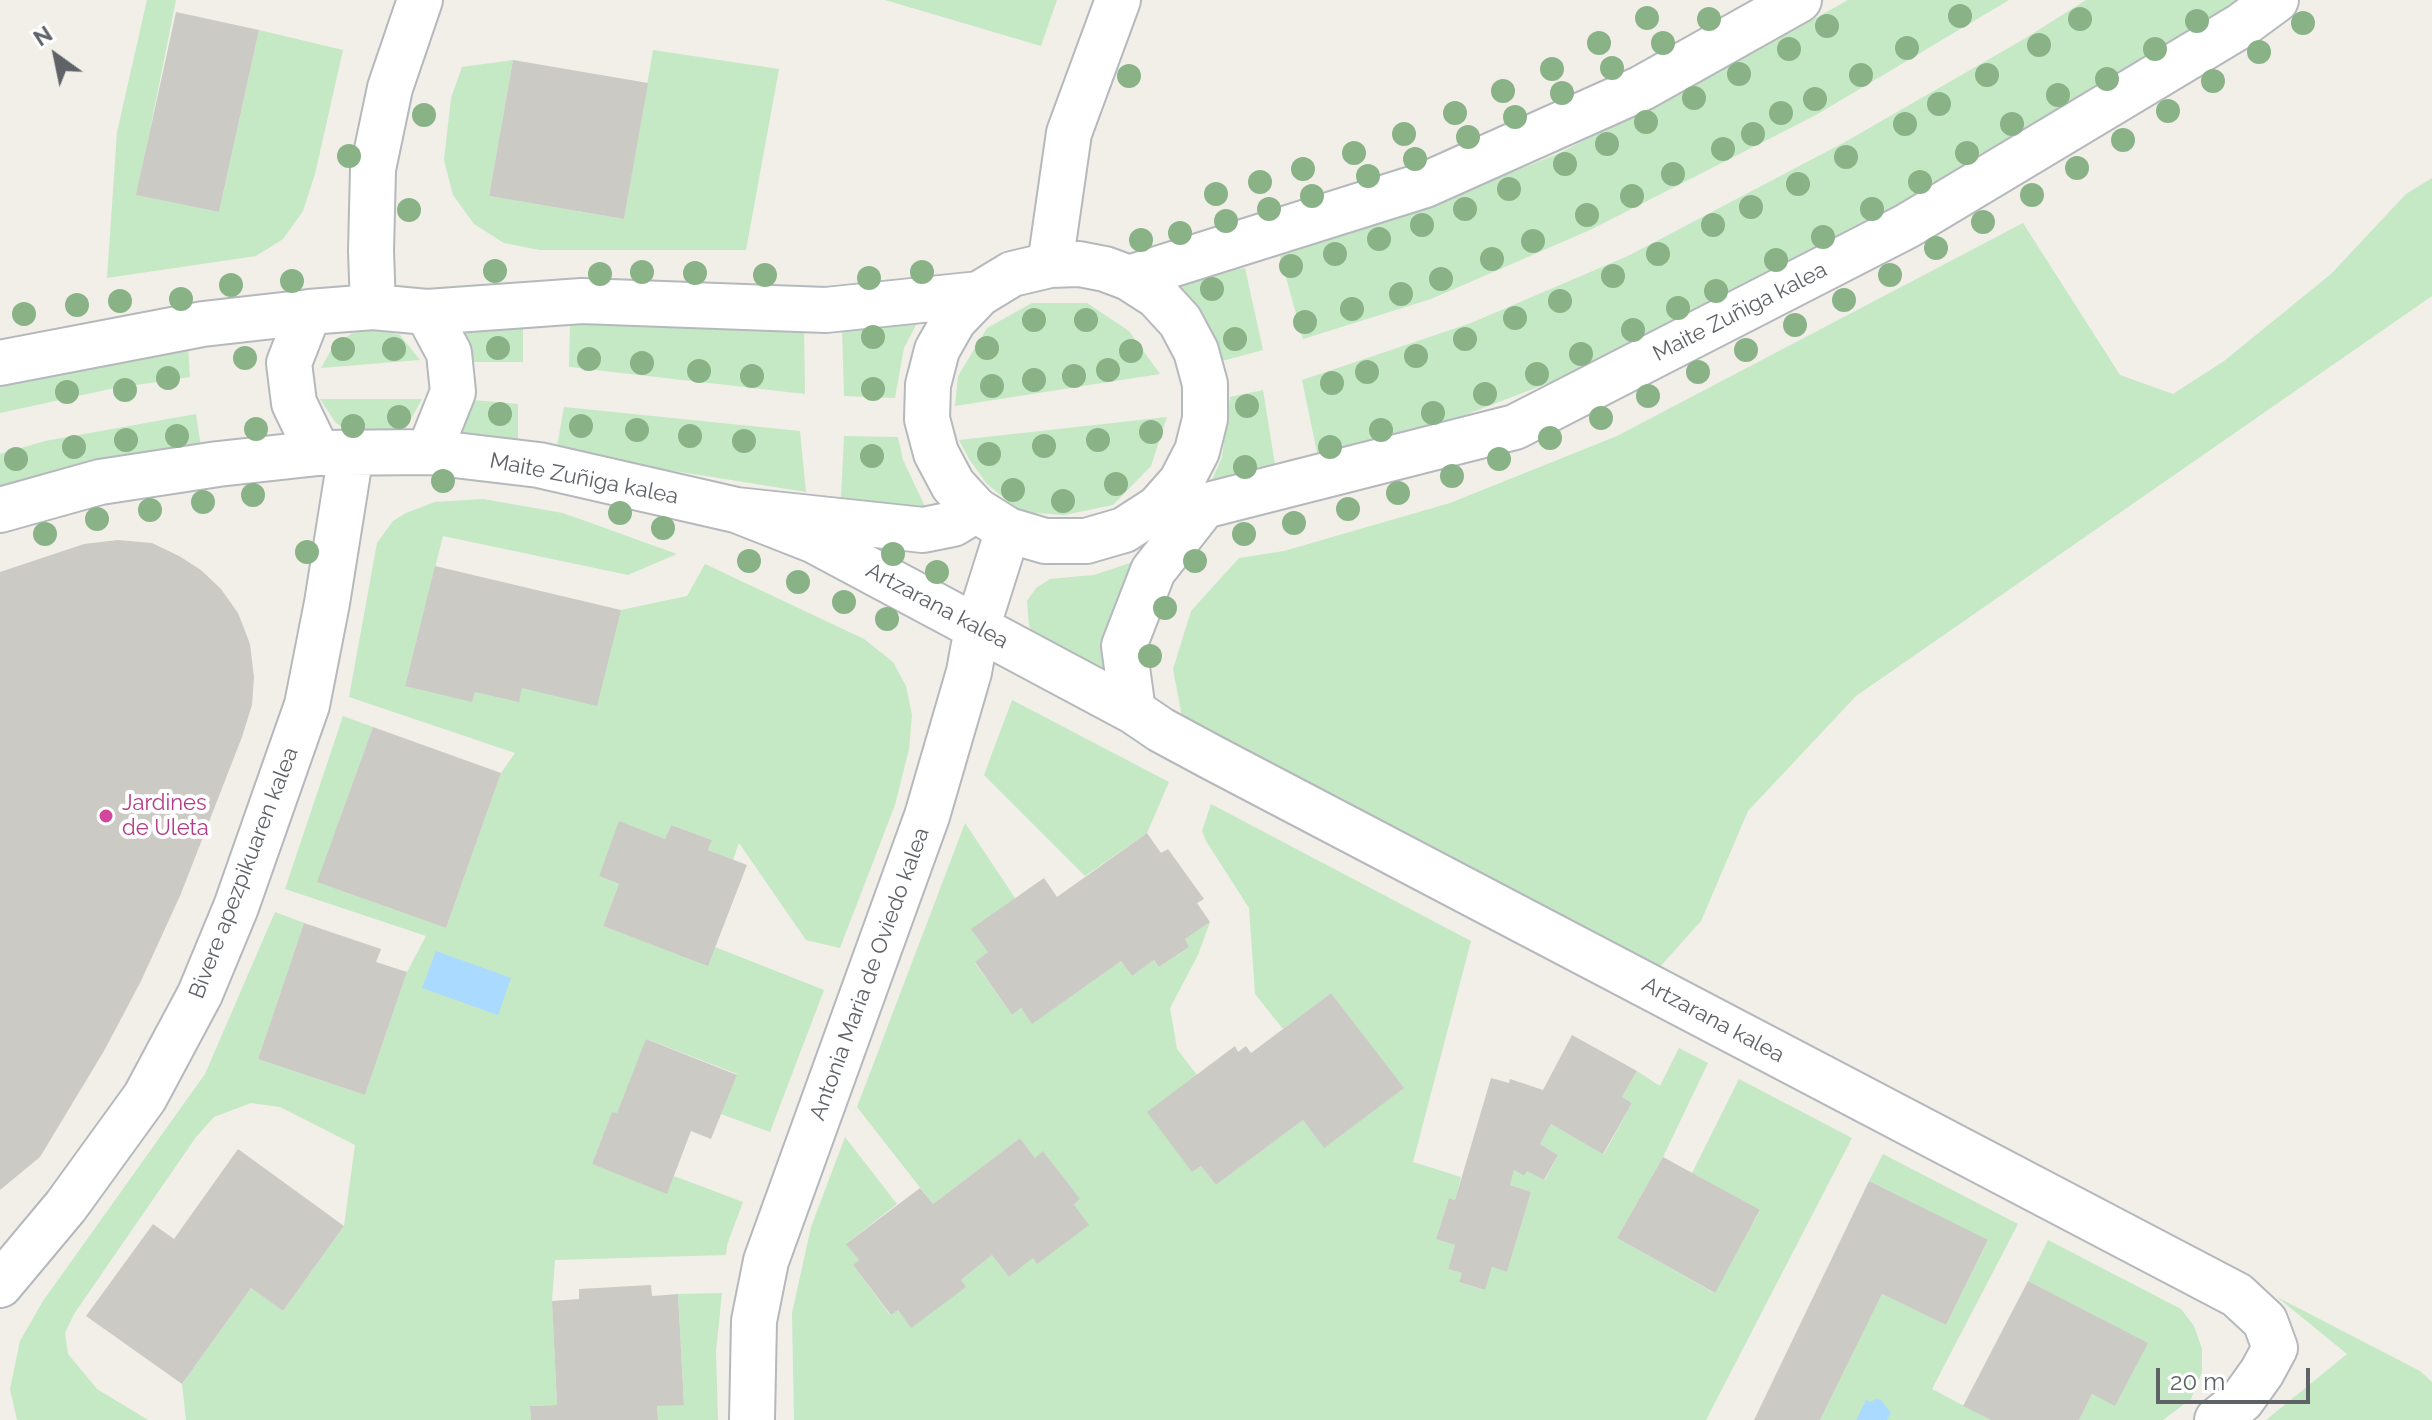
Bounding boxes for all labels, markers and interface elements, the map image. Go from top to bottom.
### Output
north arrow [16,16,96,96]
text: N [29,20,57,51]
street label: Maite Zuñiga kalea [1649,257,1831,367]
street label: Maite Zuñiga kalea [487,448,681,510]
street label: Artzarana kalea [861,557,1013,655]
street label: Bivere apezpikuaren kalea [184,744,304,1002]
place label: Jardines de Uleta [122,790,209,842]
marker: Jardines de Uleta [97,807,115,825]
street label: Antonia Maria de Oviedo kalea [805,824,935,1124]
street label: Artzarana kalea [1637,971,1789,1069]
scale bar [2160,1352,2314,1402]
text: 20 m [2170,1367,2225,1396]

